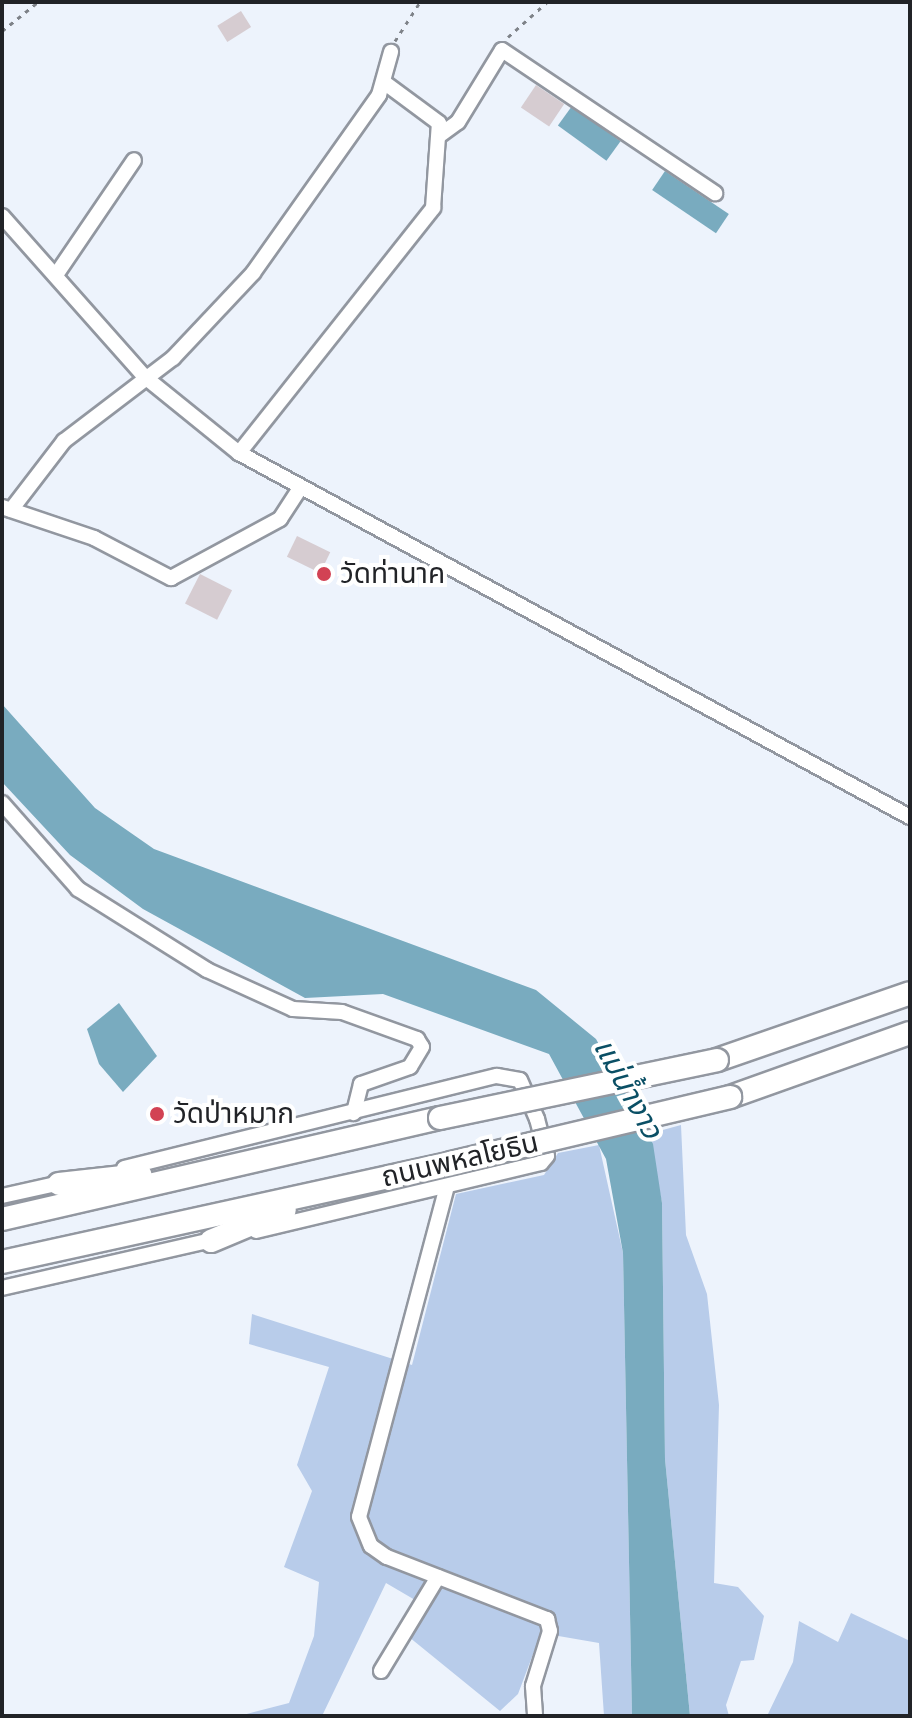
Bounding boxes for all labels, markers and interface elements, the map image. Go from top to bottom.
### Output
place label: วัดท่านาค [340,557,445,591]
marker: วัดท่านาค [315,565,333,583]
water label: แม่น้ำงาว [585,1033,669,1145]
place label: วัดป่าหมาก [173,1097,294,1131]
marker: วัดป่าหมาก [148,1105,166,1123]
street label: ถนนพหลโยธิน [378,1126,542,1194]

